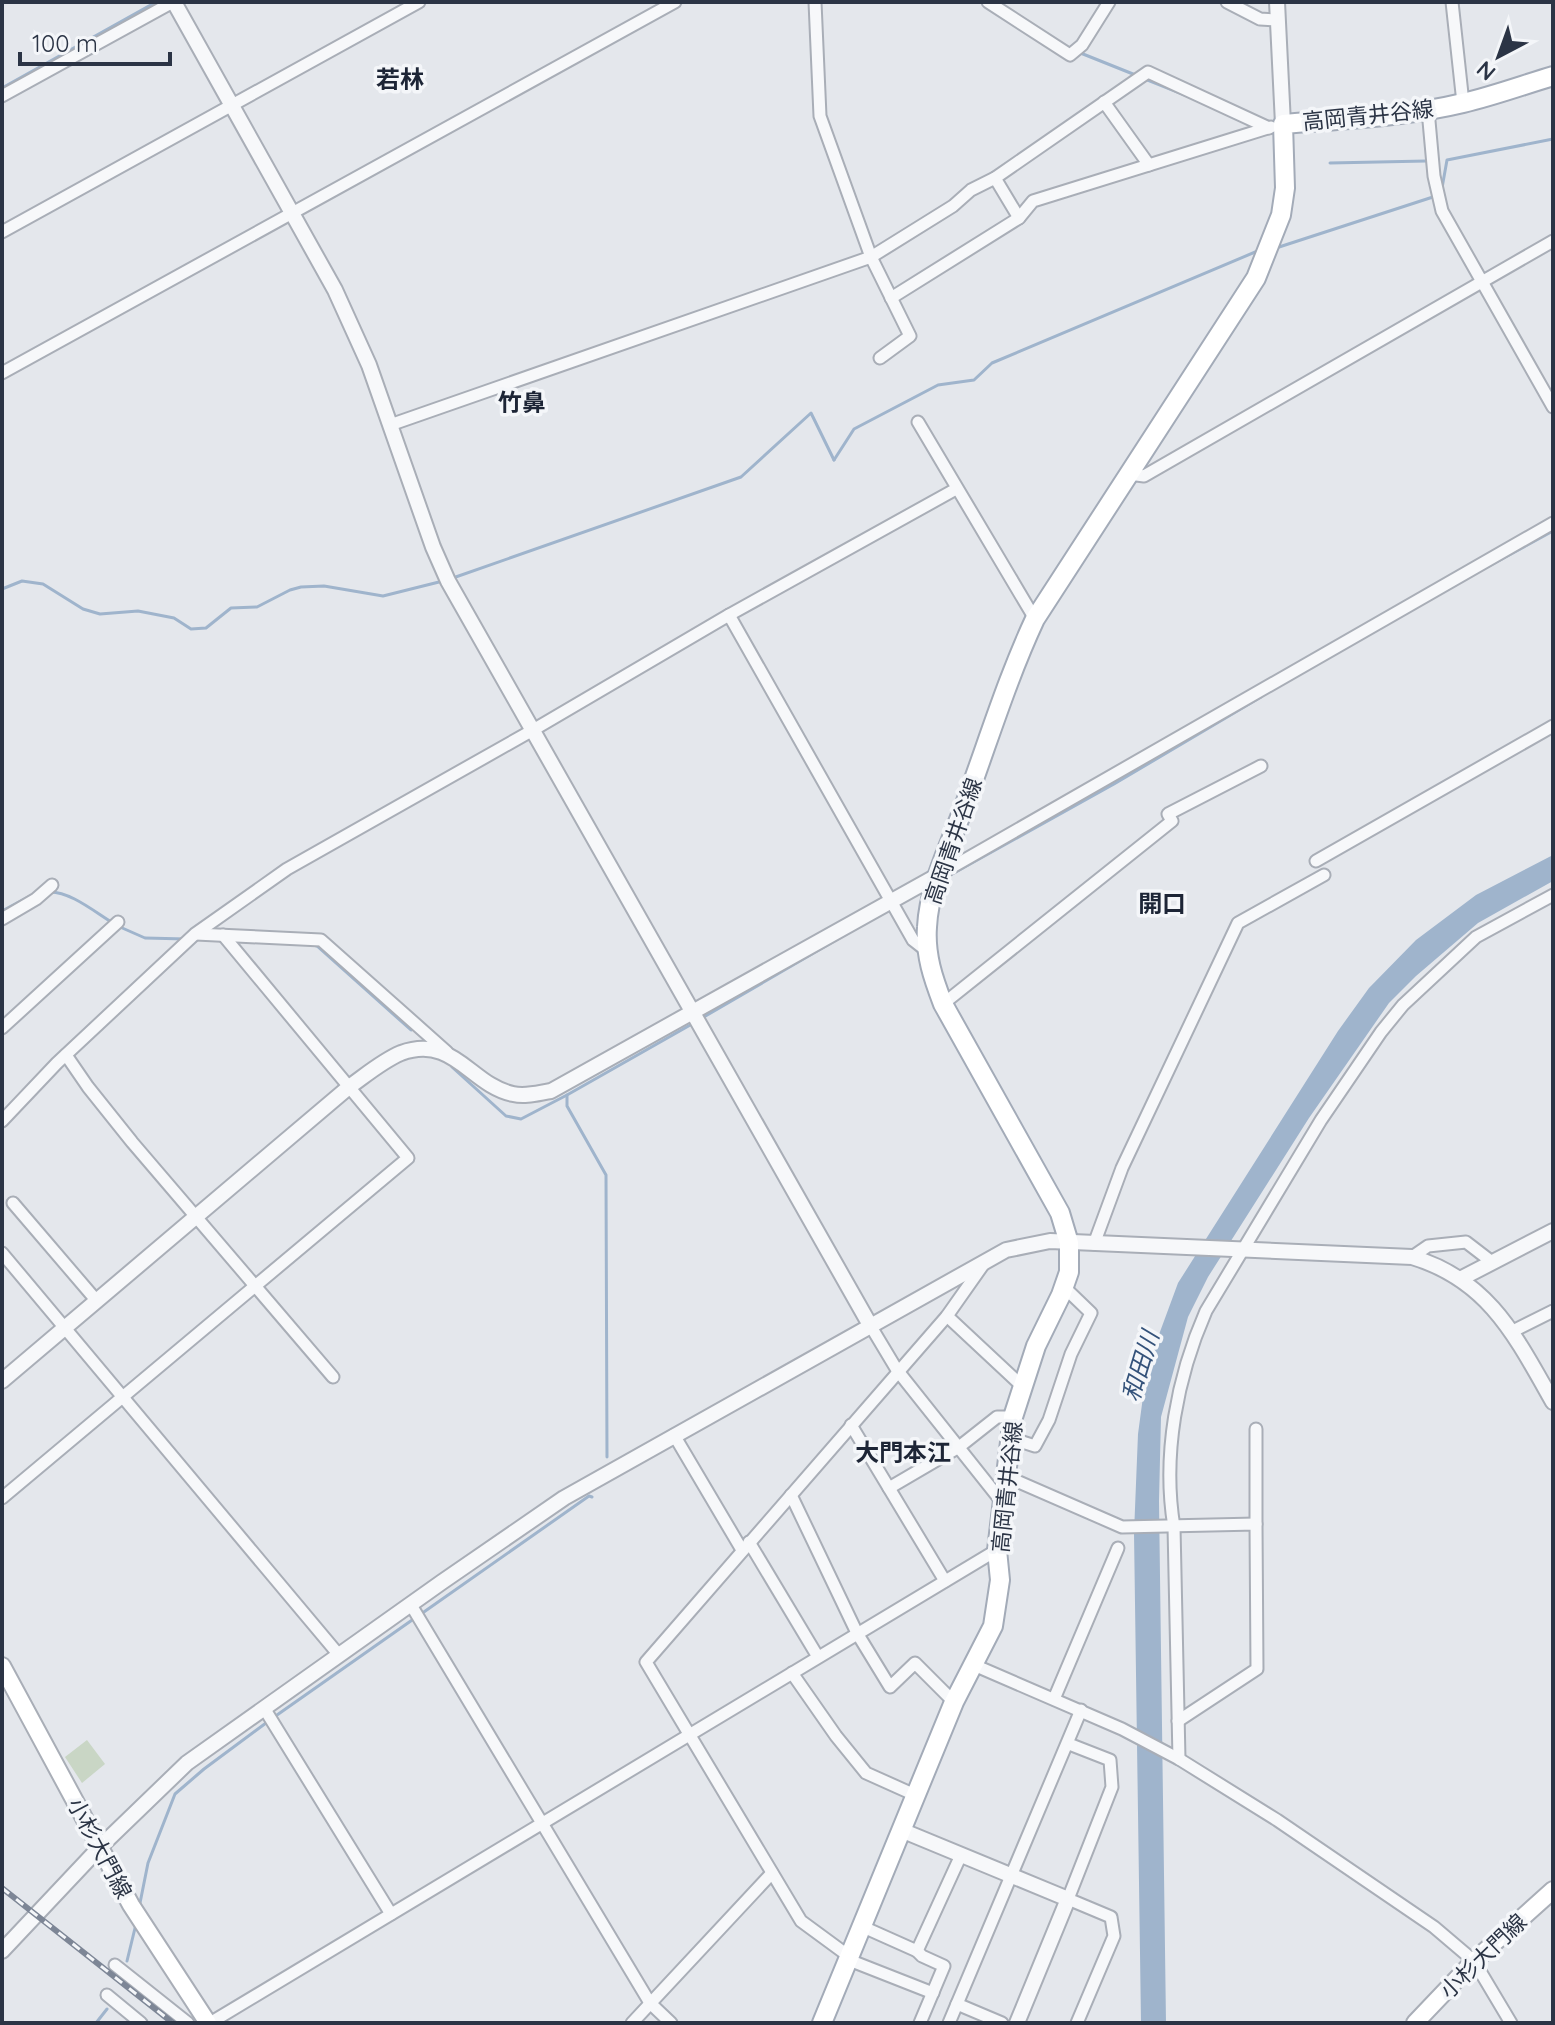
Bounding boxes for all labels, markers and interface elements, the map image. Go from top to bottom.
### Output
scale bar [20,16,170,66]
north arrow [1459,16,1539,96]
text: 100 m [32,28,98,58]
text: N [1471,55,1501,87]
district label: 若林 [376,64,424,94]
street label: 高岡青井谷線 [1301,94,1435,136]
district label: 竹鼻 [498,387,546,417]
street label: 高岡青井谷線 [918,774,988,908]
district label: 開口 [1138,888,1186,918]
water label: 和田川 [1115,1324,1166,1405]
street label: 高岡青井谷線 [986,1420,1028,1554]
district label: 大門本江 [855,1437,951,1467]
street label: 小杉大門線 [62,1793,138,1903]
street label: 小杉大門線 [1434,1908,1532,2004]

